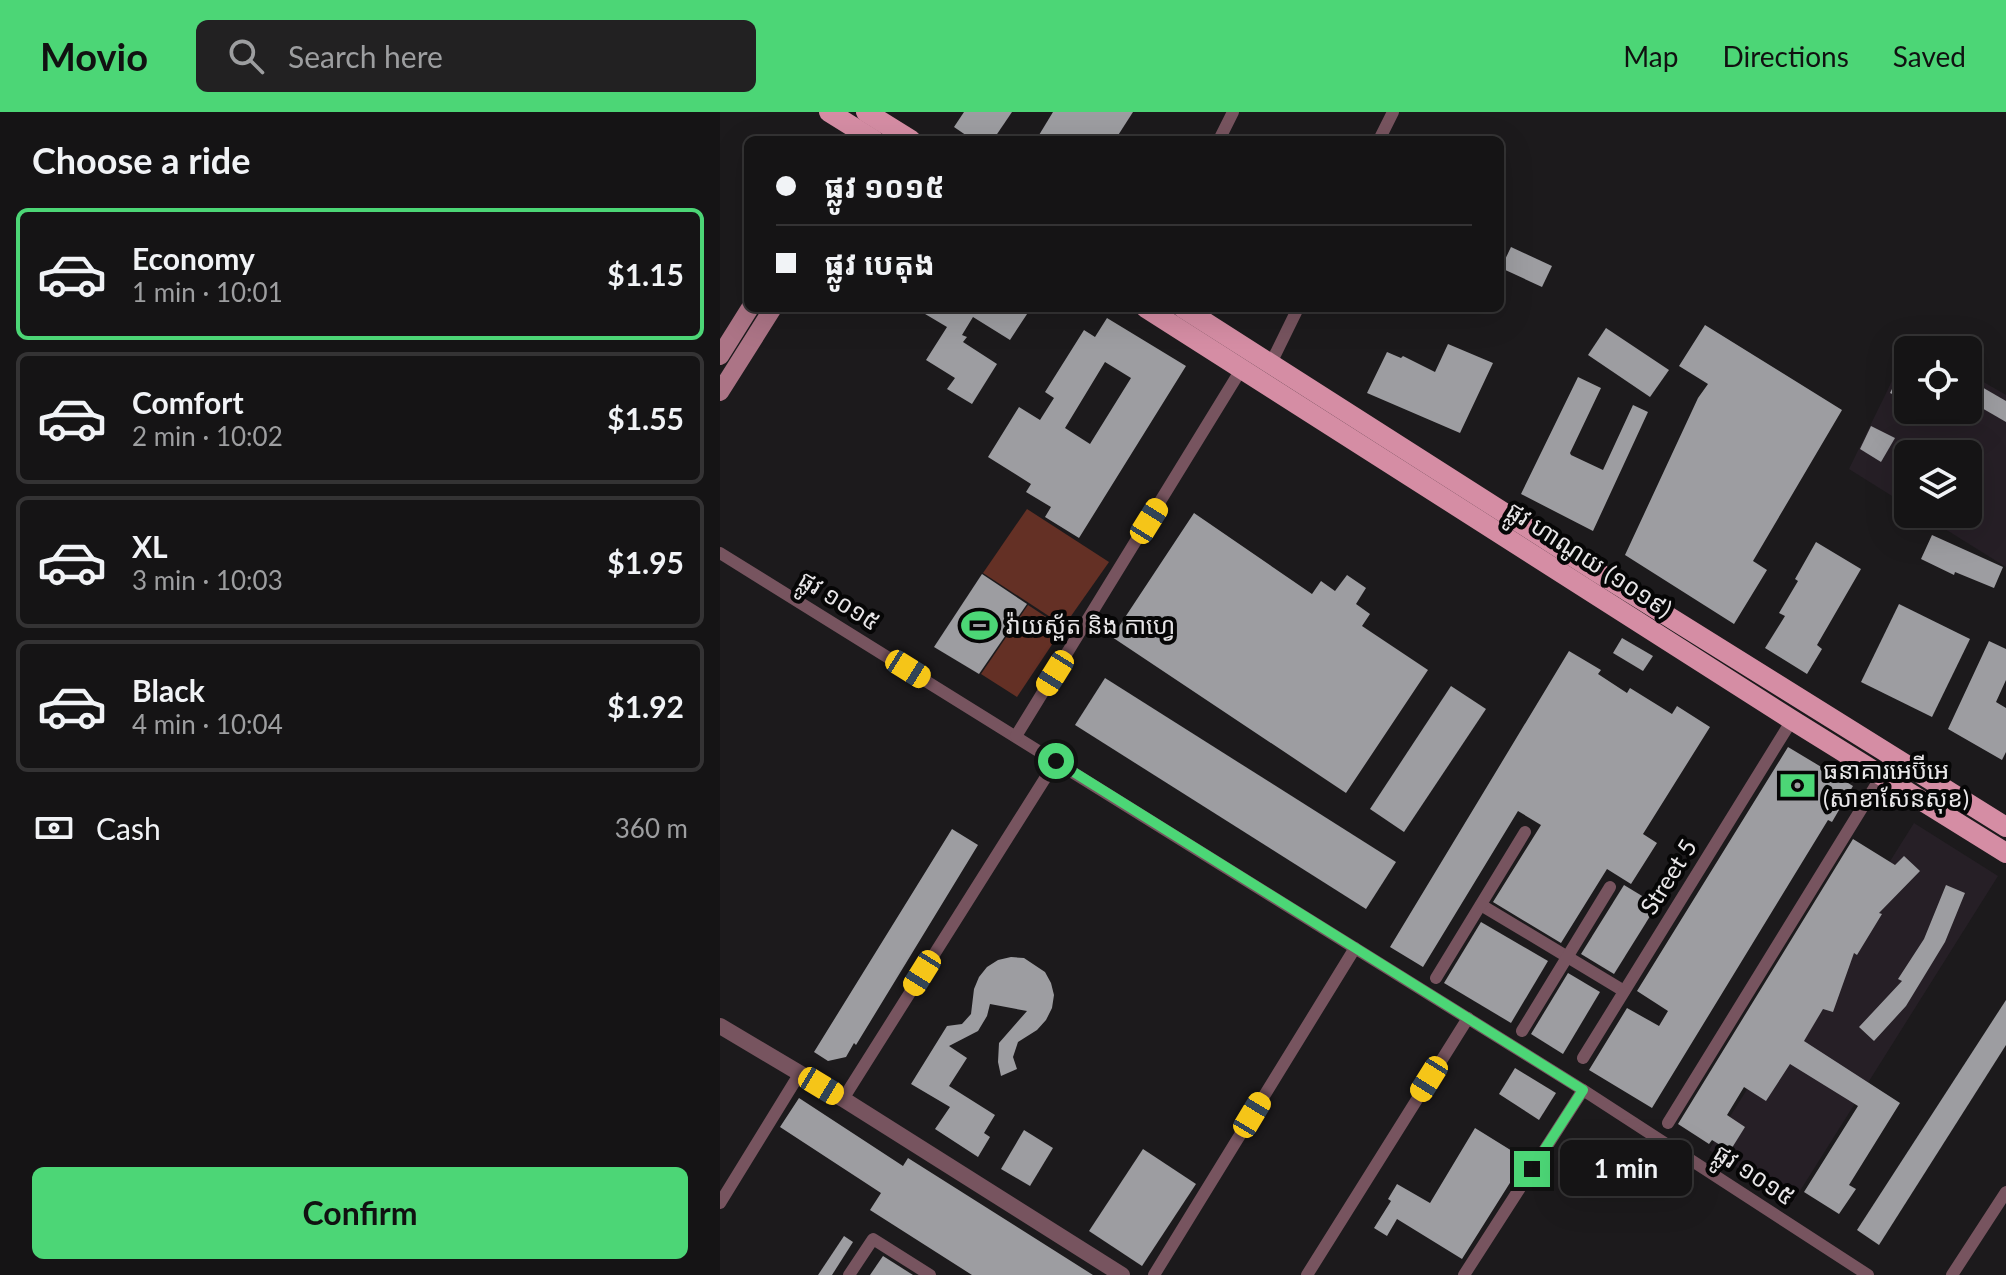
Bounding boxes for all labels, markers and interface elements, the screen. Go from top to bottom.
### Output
search box [196,20,756,92]
text: Movio [40,33,148,79]
icon: search [224,34,268,78]
text: Search here [288,38,443,74]
text: Map [1623,39,1678,73]
text: Directions [1722,39,1849,73]
text: Saved [1893,39,1966,73]
text: Choose a ride [32,138,251,182]
text: ផ្លូវ ១០១៥ [824,168,944,204]
icon: car [36,238,108,310]
text: Economy [132,240,255,276]
text: ផ្លូវ បេតុង [824,245,935,281]
text: $1.15 [607,256,684,292]
text: 1 min · 10:01 [132,276,283,308]
map controls [1894,336,1982,528]
button: locate [1894,336,1982,424]
icon: car [36,382,108,454]
text: Comfort [132,384,244,420]
text: $1.55 [607,400,684,436]
text: 2 min · 10:02 [132,420,283,452]
button: layers [1894,440,1982,528]
car [1126,494,1172,548]
street label: ផ្លូវ ហាណូយ (១០១៩) [1497,495,1678,631]
icon: car [36,526,108,598]
text: XL [132,528,168,564]
text: $1.95 [607,544,684,580]
text: 3 min · 10:03 [132,564,283,596]
street label: ផ្លូវ ១០១៥ [789,564,886,644]
sports icon: វ៉ាយស្ព័ត និង កាហ្វេ [961,607,999,645]
place label: វ៉ាយស្ព័ត និង កាហ្វេ [1006,610,1175,641]
car [881,646,935,692]
car [1032,646,1078,700]
icon: car [36,670,108,742]
text: Black [132,672,205,708]
text: $1.92 [607,688,684,724]
text: 4 min · 10:04 [132,708,283,740]
route start [1038,743,1074,779]
place label: ធនាគារអេប៊ីអេ (សាខាសែនសុខ) [1823,754,1969,814]
bank icon: ធនាគារអេប៊ីអេ (សាខាសែនសុខ) [1778,766,1816,804]
icon: cash [32,806,76,850]
text: Cash [96,810,161,846]
text: 360 m [615,812,688,844]
street label: Street 5 [1633,833,1702,919]
car [899,946,945,1000]
car [1406,1052,1452,1106]
car [794,1063,848,1109]
car [1229,1088,1275,1142]
street label: ផ្លូវ ១០១៥ [1704,1137,1801,1218]
callout: 1 min [1560,1141,1692,1197]
route end [1514,1151,1550,1187]
text: 1 min [1594,1152,1658,1184]
button: Confirm [32,1167,688,1259]

